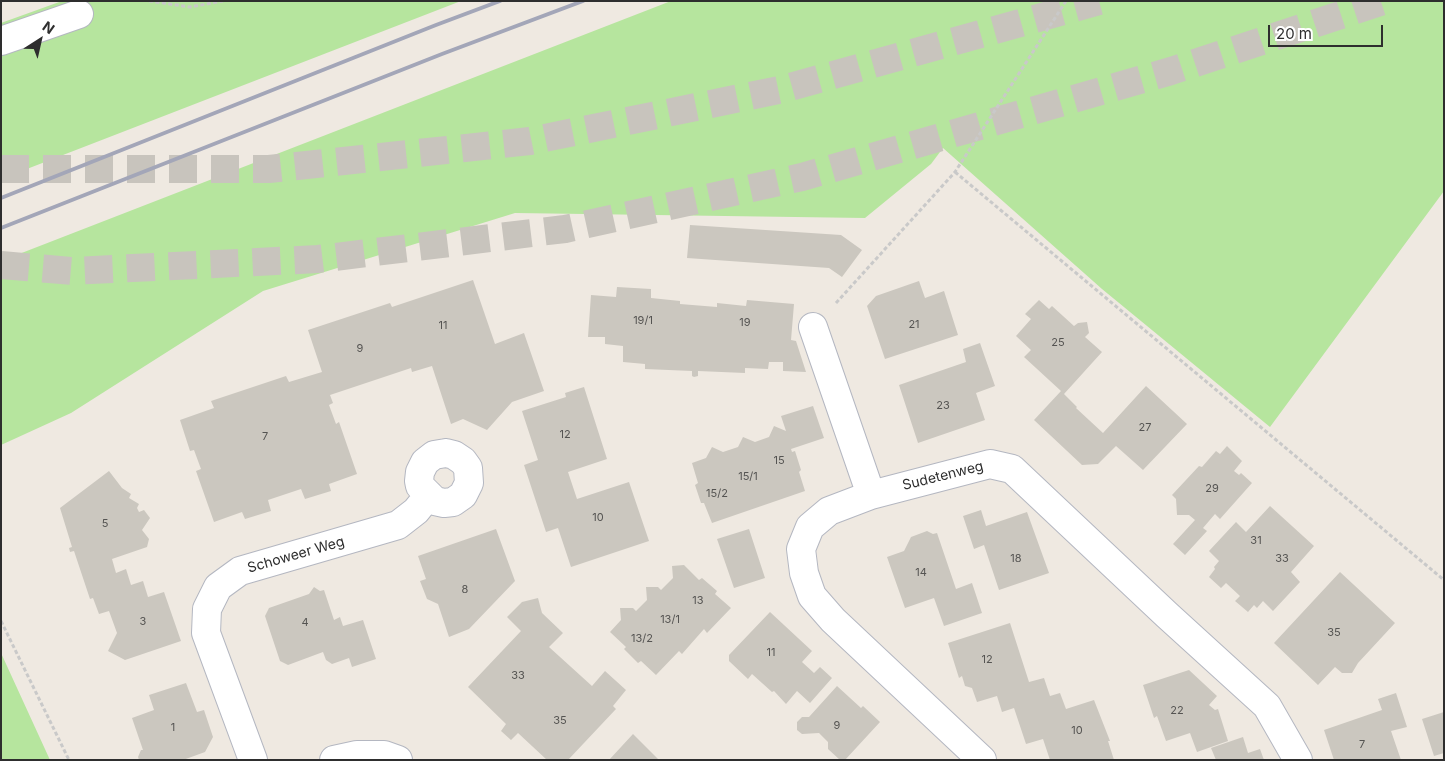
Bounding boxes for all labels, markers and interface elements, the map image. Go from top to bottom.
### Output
north arrow [15,15,65,65]
scale bar [1270,15,1385,47]
text: N [40,17,58,37]
text: 20 m [1276,24,1312,43]
house number: 19/1 [633,314,653,328]
house number: 19 [739,316,751,330]
house number: 21 [908,318,920,332]
house number: 11 [439,319,447,333]
house number: 25 [1051,336,1065,350]
house number: 9 [357,342,363,356]
house number: 23 [936,399,950,413]
house number: 27 [1139,421,1151,435]
house number: 12 [559,428,571,442]
house number: 7 [262,430,268,444]
house number: 15 [773,454,785,468]
street label: Sudetenweg [901,458,985,494]
house number: 15/1 [738,470,758,484]
house number: 29 [1205,482,1219,496]
house number: 15/2 [706,487,728,501]
house number: 10 [592,511,604,525]
house number: 5 [102,517,108,531]
street label: Schoweer Weg [246,533,346,577]
house number: 31 [1250,534,1262,548]
house number: 18 [1010,552,1022,566]
house number: 33 [1275,552,1289,566]
house number: 14 [915,566,927,580]
house number: 8 [462,583,468,597]
house number: 13 [692,594,704,608]
house number: 13/1 [660,613,680,627]
house number: 3 [140,615,146,629]
house number: 4 [301,616,309,630]
house number: 35 [1327,626,1341,640]
house number: 13/2 [631,632,653,646]
house number: 11 [767,646,775,660]
house number: 12 [981,653,993,667]
house number: 33 [511,669,525,683]
house number: 22 [1170,704,1184,718]
house number: 35 [553,714,567,728]
house number: 9 [834,719,840,733]
house number: 1 [171,721,175,735]
house number: 10 [1071,724,1083,738]
house number: 7 [1359,738,1365,752]

